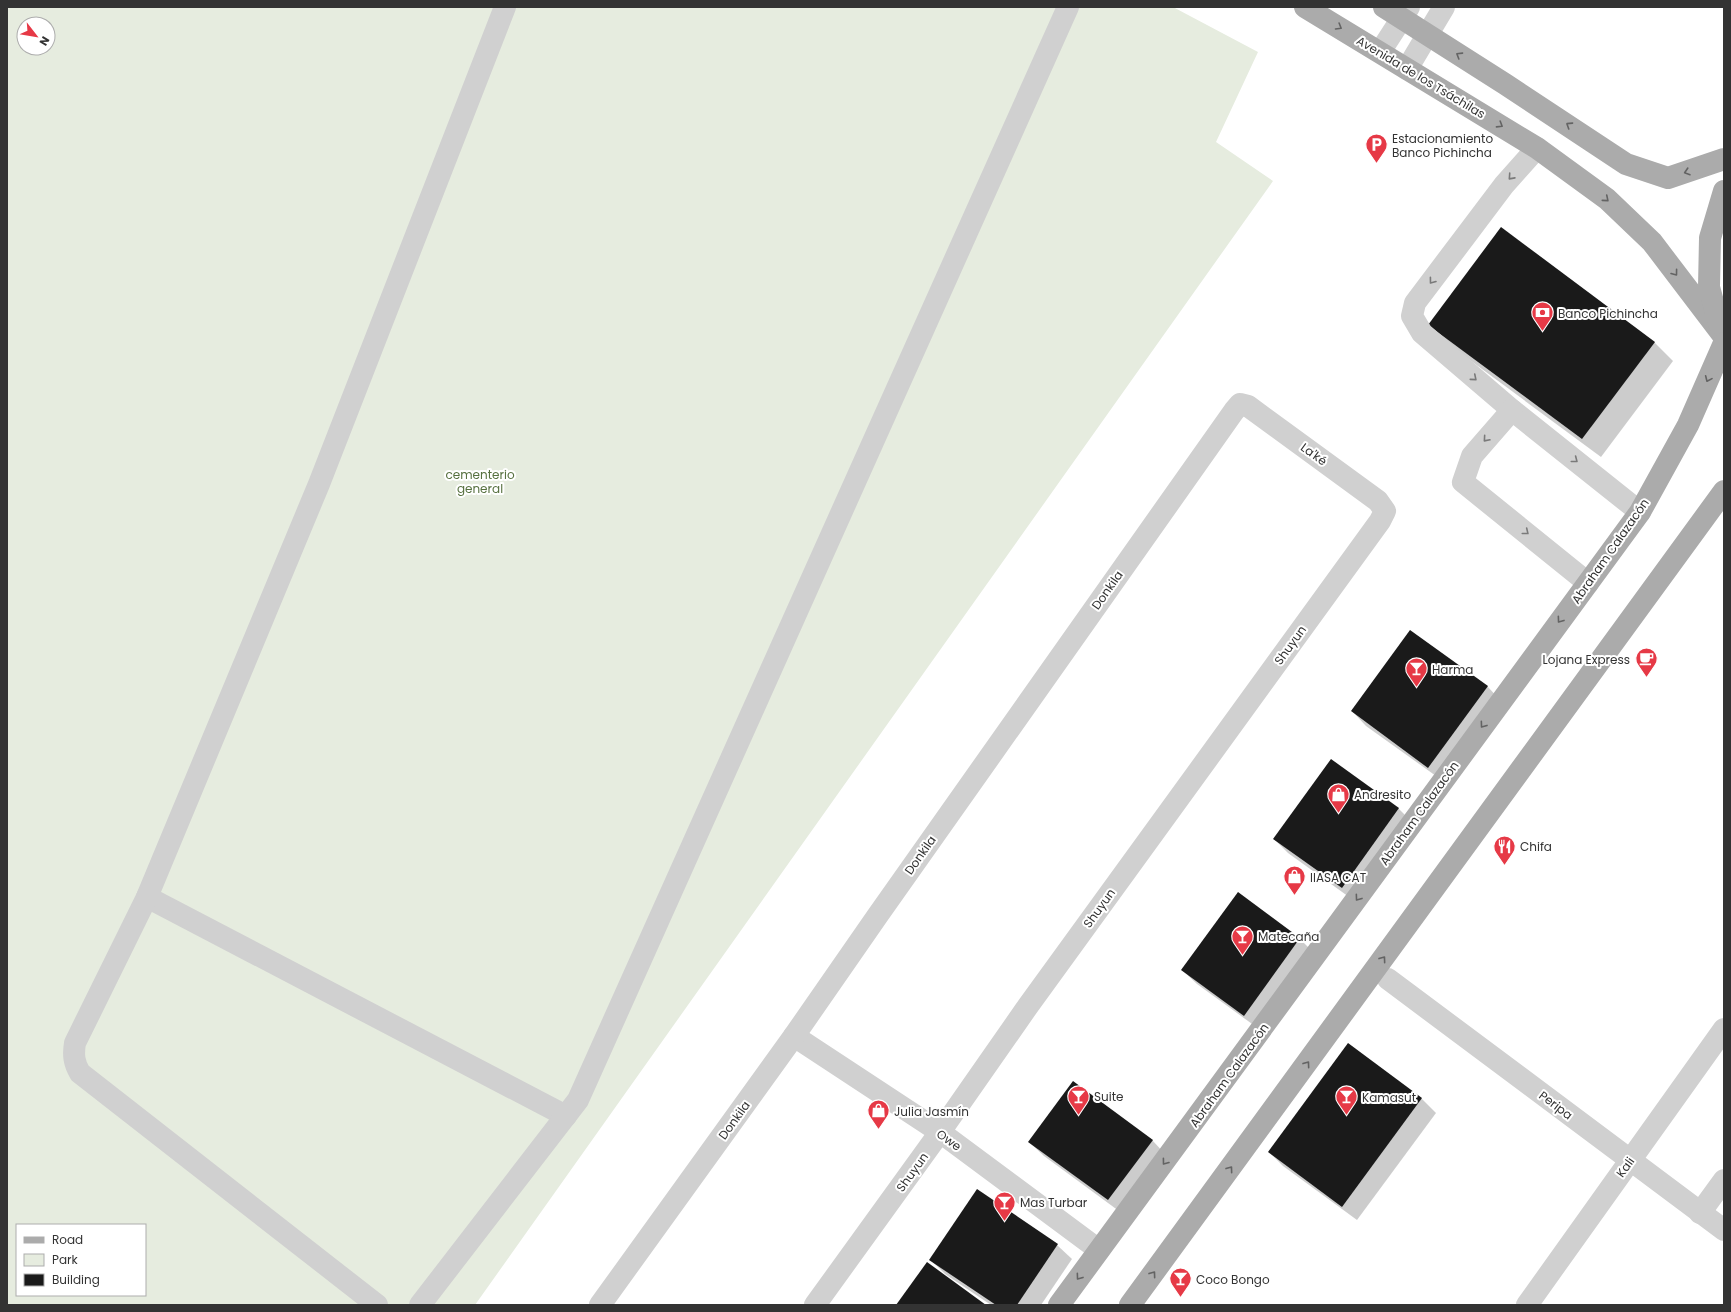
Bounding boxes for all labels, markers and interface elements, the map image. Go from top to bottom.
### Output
north arrow [16,16,56,56]
one-way arrow [1335,22,1342,30]
street label: Avenida de los Tsáchilas [1353,32,1489,122]
text: N [36,33,54,49]
one-way arrow [1456,53,1463,60]
one-way arrow [1496,121,1503,128]
one-way arrow [1566,123,1573,130]
place label: Estacionamiento Banco Pichincha [1392,130,1493,161]
parking icon: Estacionamiento Banco Pichincha [1364,132,1390,165]
one-way arrow [1684,167,1691,176]
one-way arrow [1508,172,1515,180]
one-way arrow [1602,195,1609,202]
one-way arrow [1671,269,1678,276]
one-way arrow [1430,276,1437,283]
bank icon: Banco Pichincha [1529,300,1555,333]
place label: Banco Pichincha [1558,305,1658,322]
one-way arrow [1470,373,1477,380]
one-way arrow [1705,375,1713,382]
one-way arrow [1484,434,1491,442]
street label: La'ké [1297,439,1331,469]
one-way arrow [1571,455,1578,462]
park label: cementerio general [445,466,515,497]
street label: Abraham Calazacón [1567,495,1653,607]
one-way arrow [1521,527,1529,534]
street label: Donkila [1087,567,1127,613]
one-way arrow [1558,616,1565,623]
street label: Shuyun [1270,622,1310,668]
cafe icon: Lojana Express [1633,646,1659,679]
place label: Lojana Express [1543,651,1630,668]
bar icon: Harma [1404,656,1430,689]
place label: Harma [1432,661,1473,678]
one-way arrow [1480,721,1488,728]
street label: Abraham Calazacón [1375,758,1463,868]
shop icon: Andresito [1326,781,1352,814]
place label: Andresito [1354,786,1411,803]
street label: Donkila [900,832,940,878]
restaurant icon: Chifa [1492,833,1518,866]
place label: Chifa [1520,838,1552,855]
shop icon: IIASA CAT [1281,864,1307,897]
place label: IIASA CAT [1310,869,1367,886]
street label: Shuyun [1079,885,1119,931]
one-way arrow [1355,894,1362,901]
bar icon: Matecaña [1229,923,1255,956]
place label: Matecaña [1258,928,1319,945]
one-way arrow [1378,956,1385,963]
street label: Abraham Calazacón [1185,1020,1273,1130]
one-way arrow [1302,1061,1309,1068]
bar icon: Suite [1066,1083,1092,1116]
bar icon: Kamasut [1334,1084,1360,1117]
street label: Peripa [1536,1087,1576,1123]
place label: Suite [1094,1088,1123,1105]
place label: Kamasut [1362,1089,1416,1106]
street label: Donkila [714,1097,754,1143]
shop icon: Julia Jasmín [865,1098,891,1131]
place label: Julia Jasmín [894,1103,969,1120]
street label: Owe [933,1125,965,1155]
street label: Shuyun [892,1149,932,1195]
street label: Kali [1612,1153,1638,1181]
one-way arrow [1163,1157,1170,1164]
one-way arrow [1225,1166,1232,1173]
bar icon: Mas Turbar [992,1189,1018,1222]
place label: Mas Turbar [1020,1194,1088,1211]
legend [16,1224,146,1296]
text: Road [52,1231,83,1248]
text: Park [52,1251,79,1268]
bar icon: Coco Bongo [1168,1266,1194,1299]
text: Building [52,1271,100,1288]
one-way arrow [1148,1271,1155,1278]
place label: Coco Bongo [1196,1271,1270,1288]
one-way arrow [1077,1273,1084,1280]

